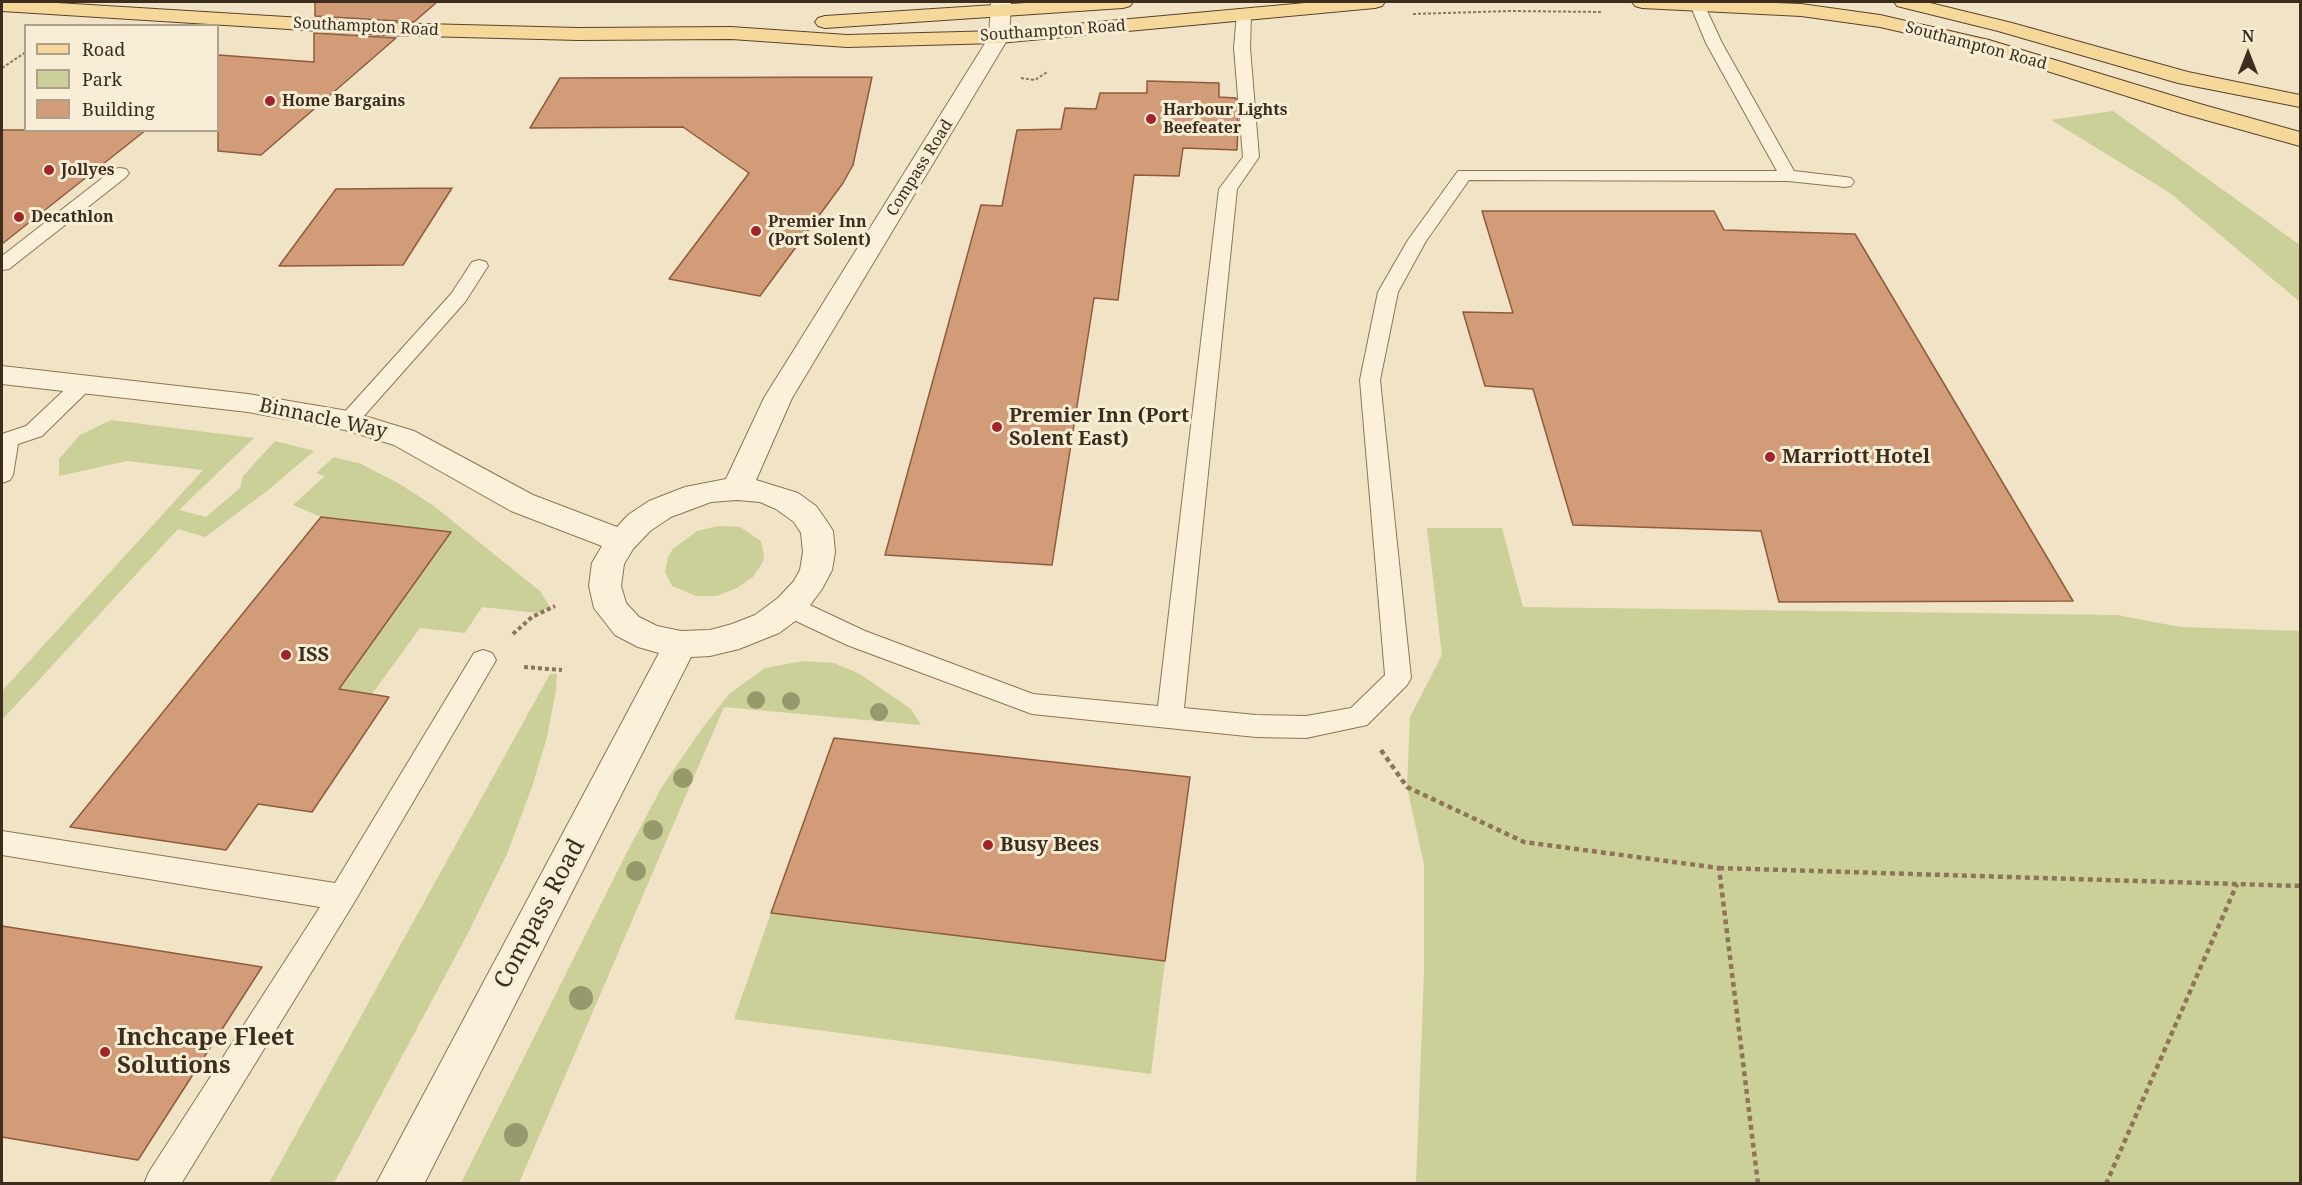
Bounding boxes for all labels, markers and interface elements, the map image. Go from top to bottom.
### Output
street label: Southampton Road [293,14,439,40]
street label: Southampton Road [980,16,1126,46]
street label: Southampton Road [1903,18,2049,74]
legend [24,24,219,132]
north arrow [2218,24,2278,84]
text: N [2242,25,2254,47]
text: Road [82,37,125,61]
text: Park [82,67,122,91]
place label: Home Bargains [282,91,405,111]
marker: Home Bargains [263,94,277,108]
text: Building [82,97,155,121]
place label: Harbour Lights Beefeater [1163,100,1287,138]
marker: Harbour Lights Beefeater [1144,112,1158,126]
street label: Compass Road [883,116,957,220]
place label: Jollyes [61,160,115,180]
marker: Jollyes [42,163,56,177]
place label: Decathlon [31,207,114,227]
marker: Decathlon [12,210,26,224]
place label: Premier Inn (Port Solent) [768,212,871,250]
marker: Premier Inn (Port Solent) [749,224,763,238]
street label: Binnacle Way [257,394,389,444]
place label: Premier Inn (Port Solent East) [1009,404,1189,451]
marker: Premier Inn (Port Solent East) [990,420,1004,434]
place label: Marriott Hotel [1782,445,1930,469]
marker: Marriott Hotel [1763,450,1777,464]
place label: ISS [298,643,329,667]
marker: ISS [279,648,293,662]
place label: Busy Bees [1000,833,1099,857]
street label: Compass Road [488,834,592,994]
marker: Busy Bees [981,838,995,852]
place label: Inchcape Fleet Solutions [117,1024,294,1080]
marker: Inchcape Fleet Solutions [98,1045,112,1059]

